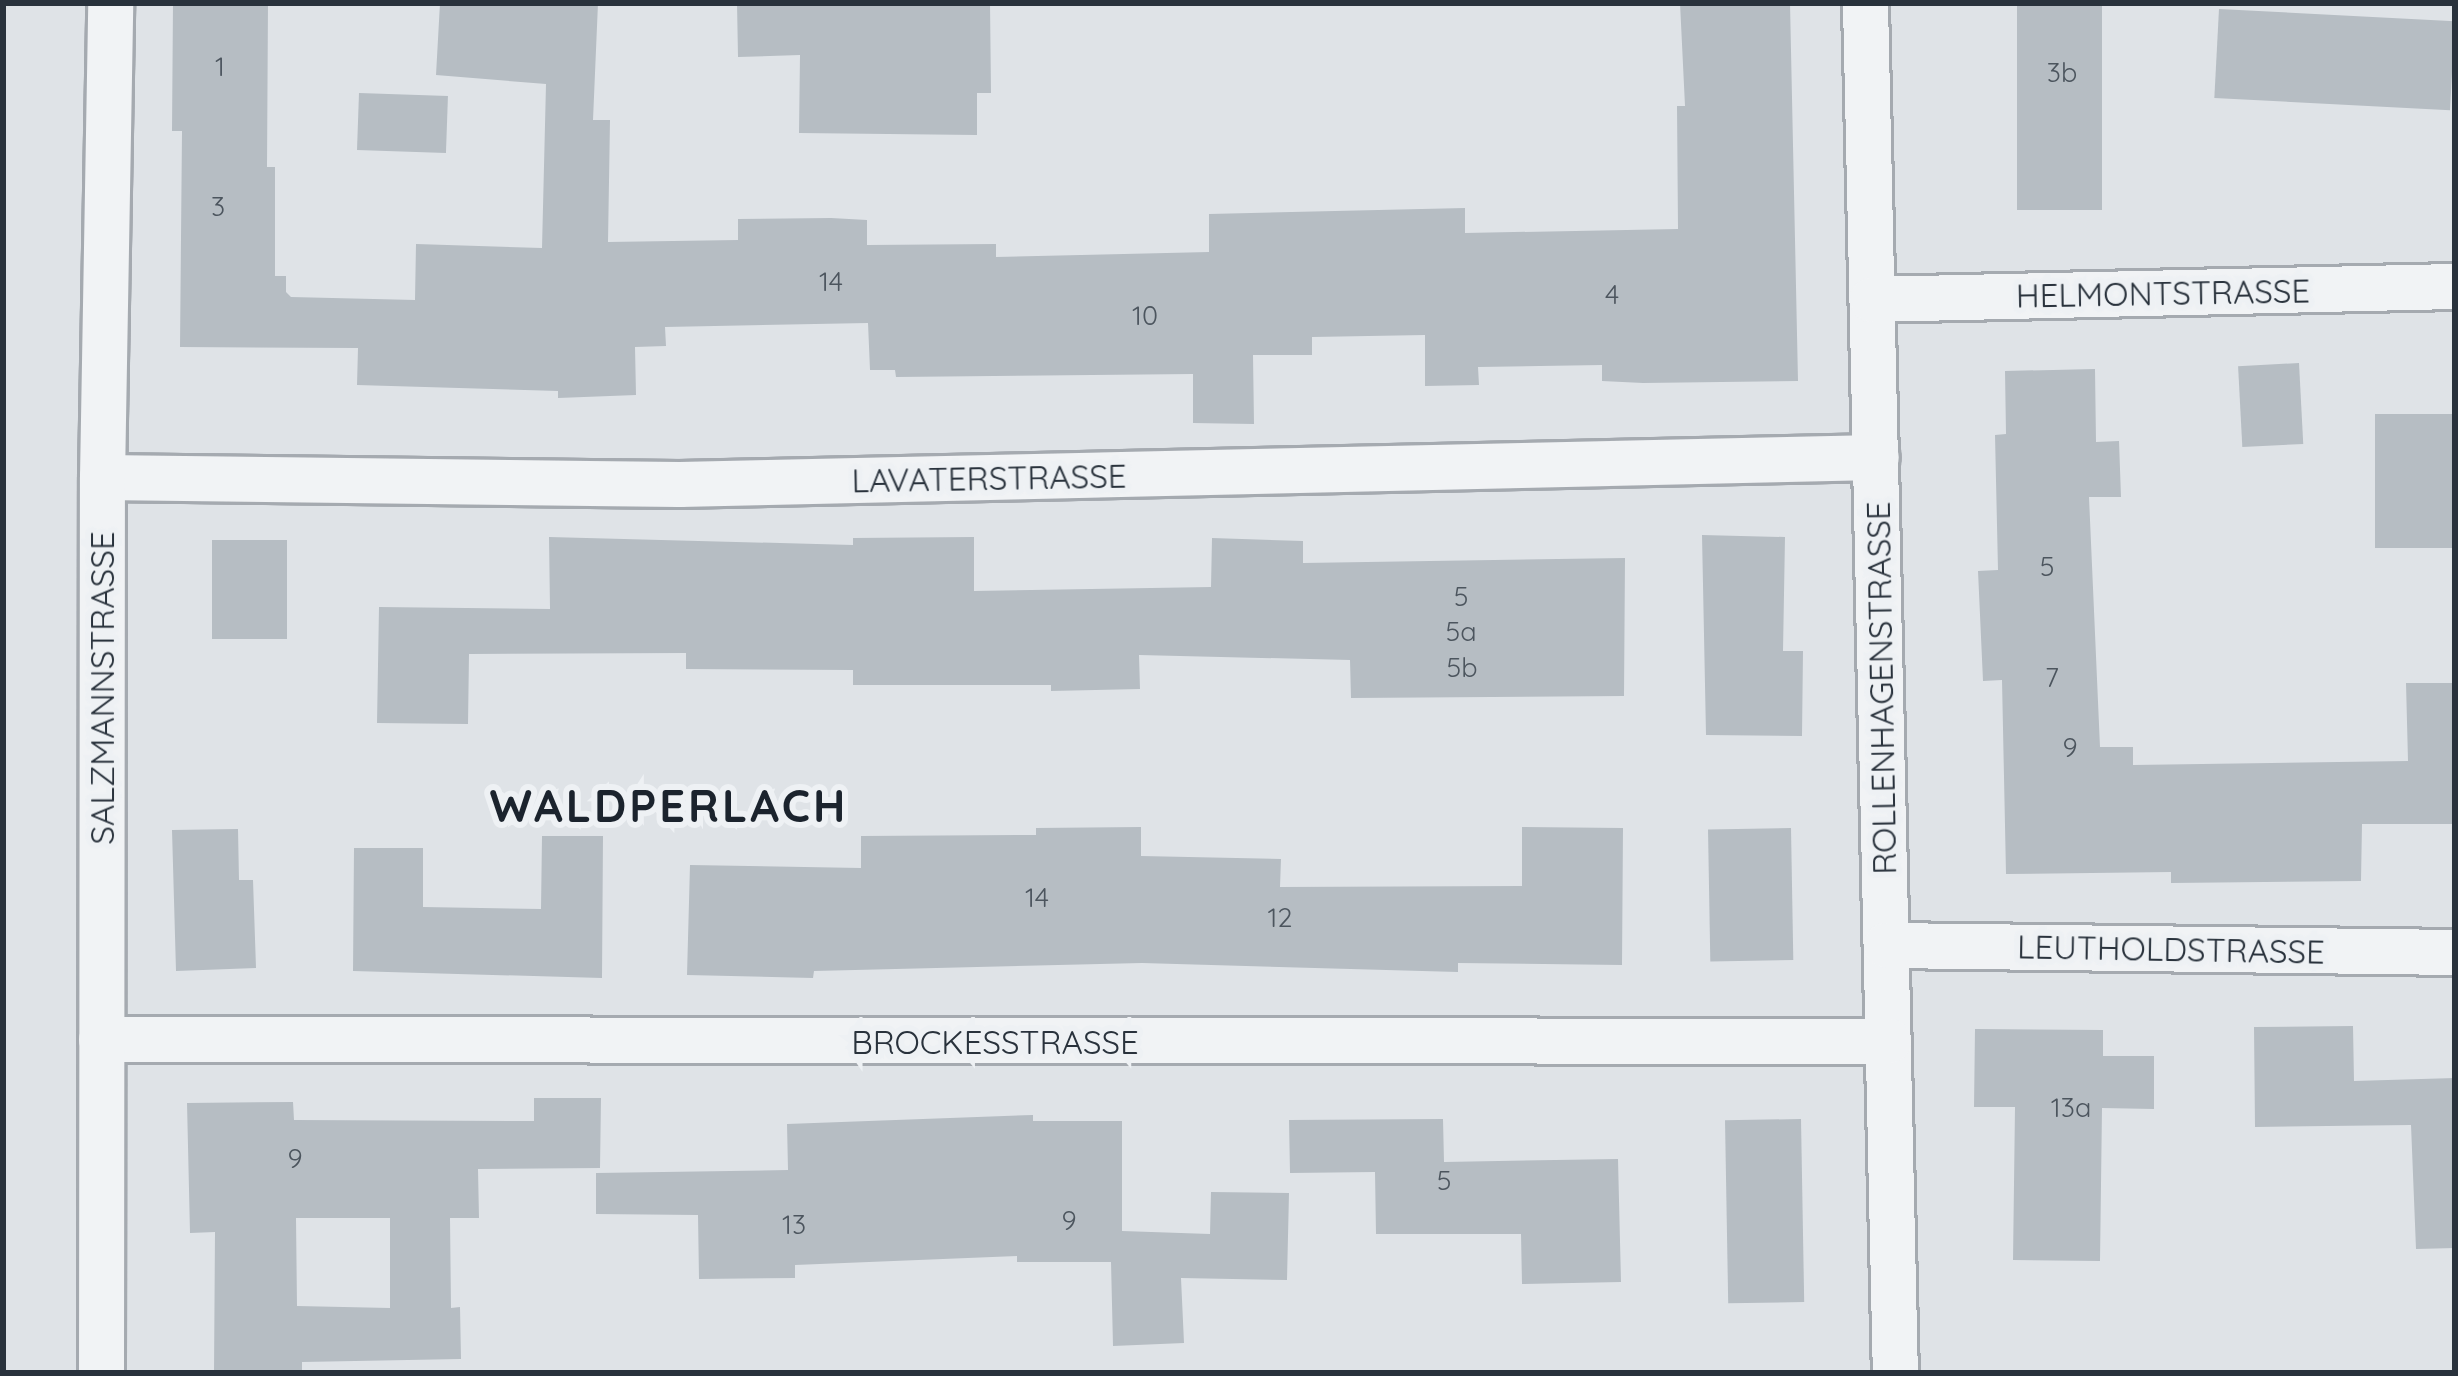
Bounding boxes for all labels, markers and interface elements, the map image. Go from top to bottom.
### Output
house number: 1 [215,51,225,83]
house number: 3b [2047,57,2077,89]
house number: 3 [211,191,225,223]
house number: 14 [819,266,843,298]
street label: HELMONTSTRASSE [2015,271,2311,315]
house number: 4 [1605,279,1619,311]
house number: 10 [1132,300,1158,332]
street label: LAVATERSTRASSE [851,456,1127,500]
street label: ROLLENHAGENSTRASSE [1858,501,1904,875]
street label: SALZMANNSTRASSE [82,531,122,845]
house number: 5 [2040,551,2054,583]
house number: 5 [1454,581,1468,613]
house number: 5a [1445,616,1477,648]
house number: 5b [1446,652,1478,684]
house number: 7 [2045,662,2059,694]
house number: 9 [2062,732,2078,764]
district label: WALDPERLACH [490,779,848,833]
house number: 14 [1025,882,1049,914]
house number: 12 [1268,902,1292,934]
street label: LEUTHOLDSTRASSE [2017,927,2325,971]
street label: BROCKESSTRASSE [851,1022,1139,1062]
house number: 13a [2051,1092,2091,1124]
house number: 9 [287,1143,303,1175]
house number: 5 [1437,1165,1451,1197]
house number: 9 [1061,1205,1077,1237]
house number: 13 [782,1209,806,1241]

